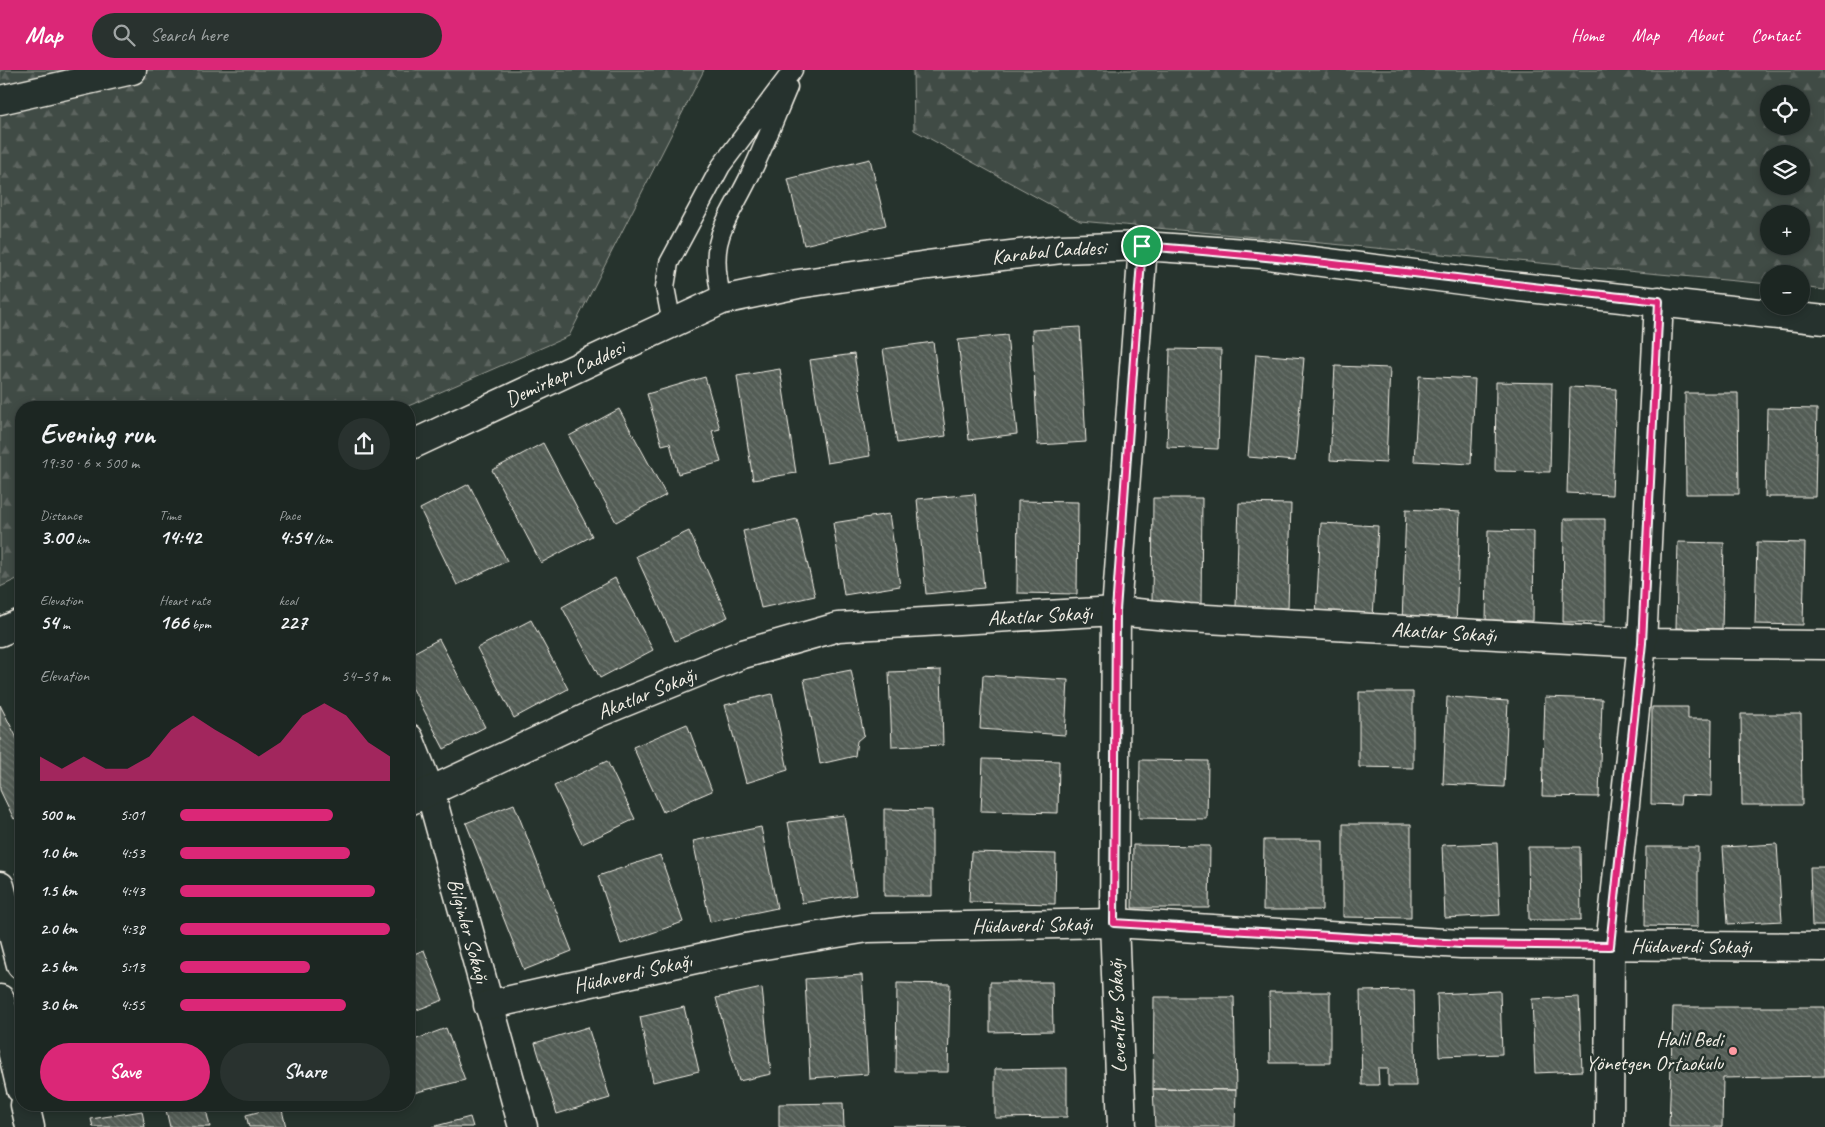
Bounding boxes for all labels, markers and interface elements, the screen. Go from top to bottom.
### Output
search box [92,13,442,58]
text: Map [25,20,62,50]
icon: search [110,21,138,49]
text: Search here [150,23,228,47]
text: Home [1571,24,1604,46]
text: Map [1632,24,1659,46]
text: About [1687,24,1723,46]
text: Contact [1751,24,1800,46]
map controls [1760,85,1810,315]
button: locate [1760,85,1810,135]
button: layers [1760,145,1810,195]
button: + [1760,205,1810,255]
pin [1121,225,1163,267]
icon: arrive [1128,232,1156,260]
street label: Karabal Caddesi [990,234,1110,270]
button: − [1760,265,1810,315]
street label: Demirkapı Caddesi [501,333,632,412]
text: Evening run [40,416,155,451]
button: share [338,418,390,470]
text: 19:30 · 6 × 500 m [40,453,139,473]
text: Distance [40,507,82,524]
text: Time [159,507,181,524]
text: Pace [279,507,300,524]
text: 3.00 [40,524,73,550]
text: 14:42 [159,524,201,550]
text: 4:54 [279,524,311,550]
text: km [73,531,90,548]
text: /km [311,531,333,548]
text: Elevation [40,592,83,609]
text: Heart rate [159,592,210,609]
text: kcal [279,592,297,609]
street label: Akatlar Sokağı [987,599,1094,631]
text: 54 [40,609,59,635]
text: 166 [159,609,189,635]
text: 227 [279,609,307,635]
text: m [59,616,70,633]
text: bpm [189,616,211,633]
street label: Akatlar Sokağı [1391,616,1498,648]
street label: Akatlar Sokağı [593,661,701,725]
text: Elevation [40,666,89,686]
text: 54–59 m [341,666,390,686]
text: 500 m [40,805,74,825]
text: 5:01 [120,805,145,825]
text: 1.0 km [40,843,77,863]
text: 4:53 [120,843,145,863]
street label: Bilginler Sokağı [442,875,496,987]
text: 1.5 km [40,881,77,901]
text: 4:43 [120,881,145,901]
street label: Hüdaverdi Sokağı [972,910,1094,939]
text: 2.0 km [40,919,77,939]
text: 4:38 [120,919,145,939]
street label: Hüdaverdi Sokağı [1631,932,1753,959]
street label: Hüdaverdi Sokağı [571,947,695,999]
text: 2.5 km [40,957,77,977]
text: 5:13 [120,957,145,977]
street label: Leventler Sokağı [1102,958,1132,1073]
text: 3.0 km [40,995,77,1015]
text: 4:55 [120,995,145,1015]
place label: Halil Bedi Yönetgen Ortaokulu [1585,1026,1726,1076]
button: Save [40,1043,210,1101]
button: Share [220,1043,390,1101]
marker: Halil Bedi Yönetgen Ortaokulu [1727,1045,1739,1057]

